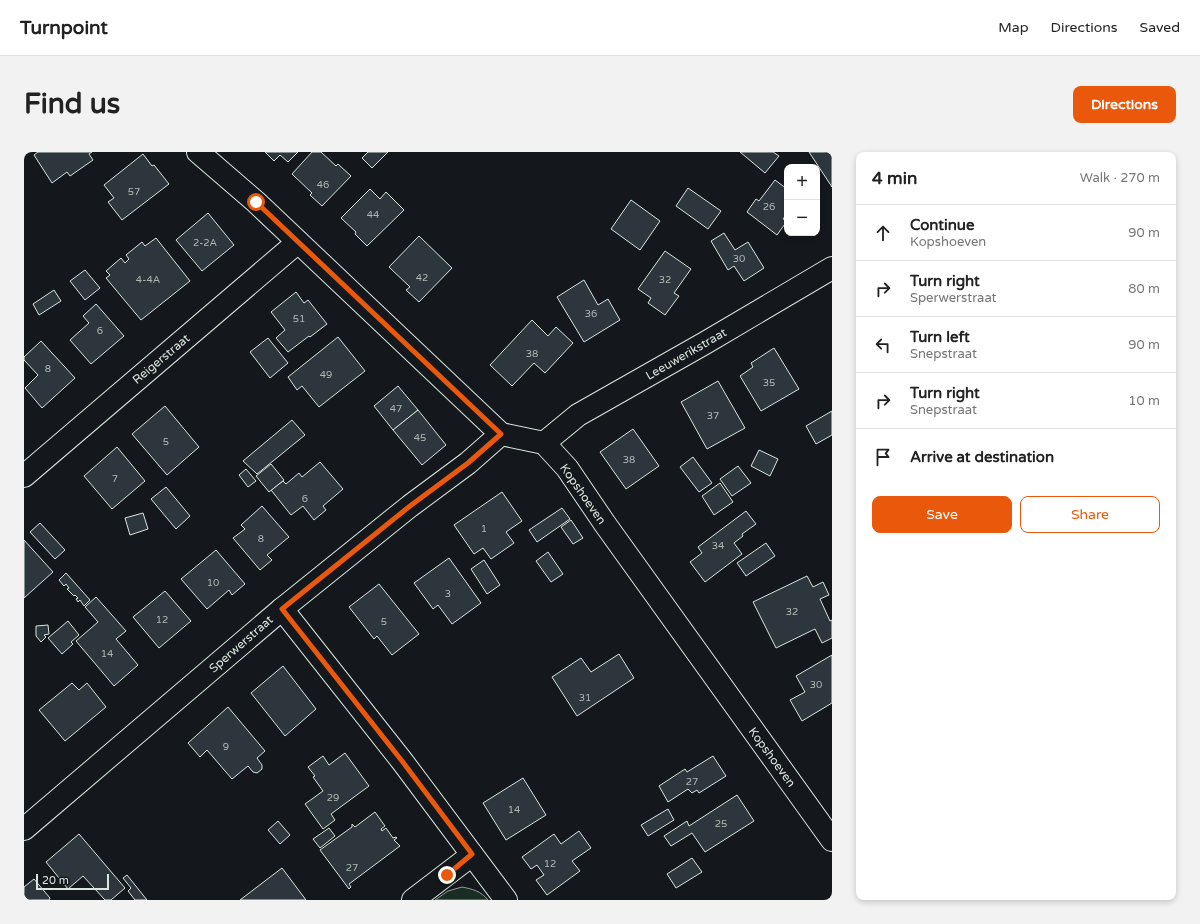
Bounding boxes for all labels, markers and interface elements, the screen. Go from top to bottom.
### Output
text: Turnpoint [20,17,108,39]
text: Map [998,19,1029,36]
text: Directions [1051,19,1118,36]
text: Saved [1140,19,1180,36]
button: Directions [1073,86,1176,123]
text: Find us [24,87,120,121]
map controls [784,164,820,236]
button: + [784,164,820,200]
text: 4 min [872,168,917,189]
text: Walk · 270 m [1080,170,1160,186]
house number: 46 [317,179,329,191]
house number: 57 [128,186,140,198]
route start [247,193,265,211]
button: − [784,200,820,236]
house number: 26 [763,201,775,213]
house number: 44 [367,209,379,221]
text: Continue [910,216,974,234]
icon: ahead [872,222,894,244]
text: 90 m [1128,225,1160,241]
text: Kopshoeven [910,234,986,250]
house number: 2-2A [193,237,217,249]
house number: 30 [733,253,745,265]
house number: 42 [416,272,428,284]
text: Turn right [910,272,980,290]
house number: 4-4A [136,274,160,286]
house number: 32 [659,274,671,286]
icon: right [872,278,894,300]
text: 80 m [1128,281,1160,297]
text: Sperwerstraat [910,290,997,306]
house number: 36 [585,308,597,320]
house number: 51 [293,313,305,325]
house number: 6 [97,325,103,337]
street label: Leeuwerikstraat [643,325,729,383]
text: Turn left [910,328,970,346]
street label: Reigerstraat [130,331,193,387]
icon: left [872,334,894,356]
text: 90 m [1128,337,1160,353]
text: Snepstraat [910,346,977,362]
house number: 38 [526,348,538,360]
house number: 8 [45,363,51,375]
house number: 49 [320,369,332,381]
house number: 35 [763,377,775,389]
text: Turn right [910,384,980,402]
icon: right [872,390,894,412]
text: 10 m [1128,393,1160,409]
text: Snepstraat [910,402,977,418]
house number: 47 [390,403,402,415]
house number: 37 [707,410,719,422]
house number: 45 [414,432,426,444]
house number: 5 [163,436,169,448]
icon: arrive [872,446,894,468]
text: Arrive at destination [910,448,1054,466]
house number: 38 [623,454,635,466]
street label: Kopshoeven [557,461,609,527]
house number: 7 [112,473,118,485]
house number: 6 [302,493,308,505]
button: Save [872,496,1012,533]
button: Share [1020,496,1160,533]
house number: 1 [481,523,487,535]
house number: 8 [258,533,264,545]
house number: 34 [712,540,724,552]
house number: 10 [207,577,219,589]
house number: 3 [445,588,451,600]
house number: 32 [786,606,798,618]
street label: Sperwerstraat [206,612,276,675]
house number: 12 [156,614,168,626]
house number: 5 [381,616,387,628]
house number: 14 [101,648,113,660]
house number: 30 [810,679,822,691]
house number: 31 [579,692,591,704]
street label: Kopshoeven [746,724,798,790]
house number: 9 [223,741,229,753]
house number: 27 [686,776,698,788]
house number: 29 [327,792,339,804]
house number: 14 [508,804,520,816]
house number: 25 [715,818,727,830]
house number: 12 [544,858,556,870]
house number: 27 [346,862,358,874]
route end [438,866,456,884]
scale bar [36,872,109,891]
text: 20 m [42,874,69,887]

